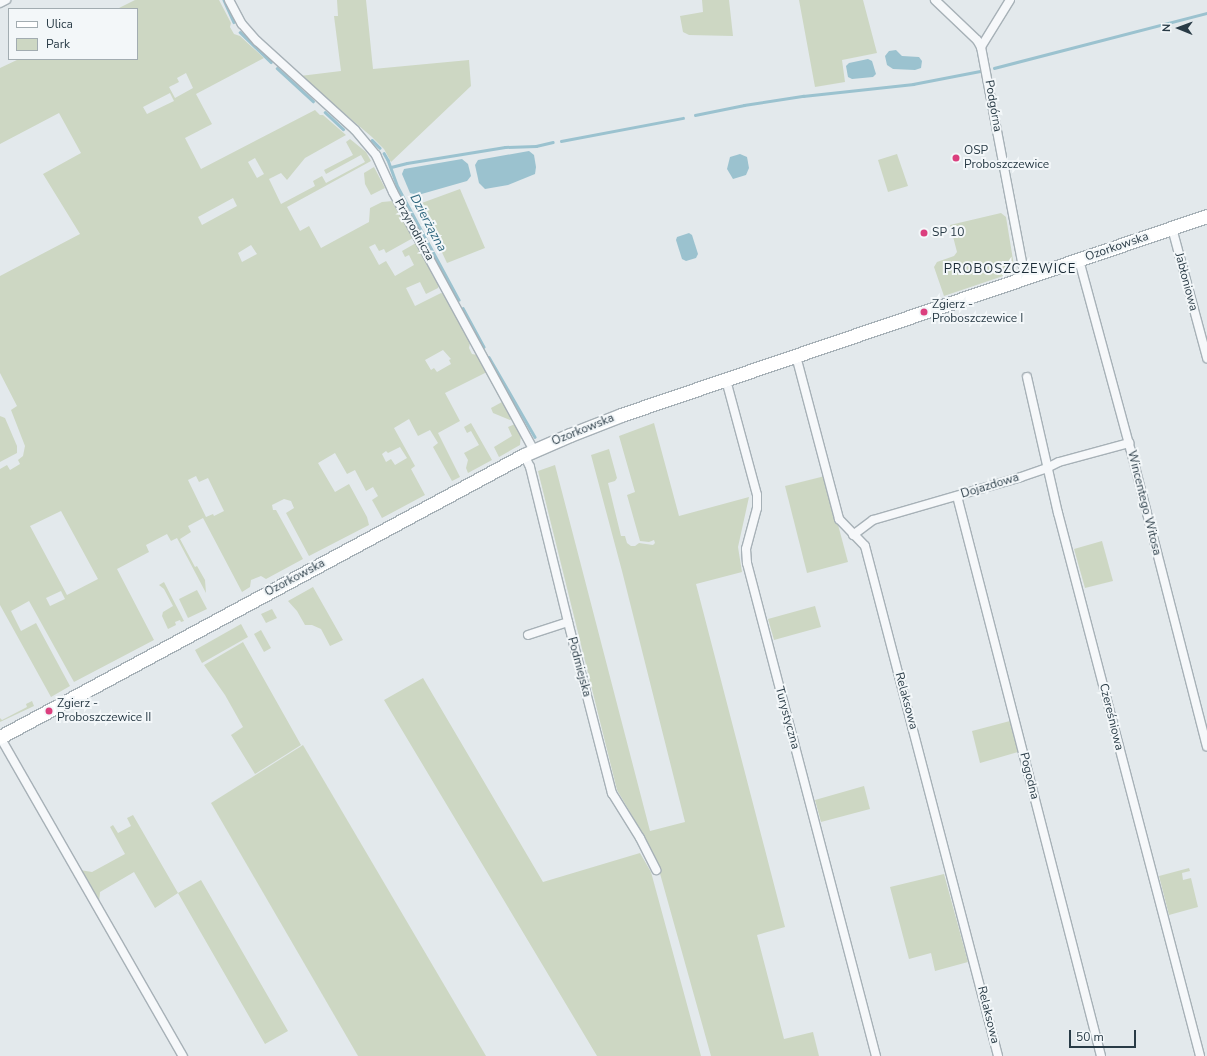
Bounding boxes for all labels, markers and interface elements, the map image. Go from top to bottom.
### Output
legend [8,8,138,60]
north arrow [1159,8,1199,48]
text: Ulica [46,16,73,32]
text: N [1159,24,1174,32]
text: Park [46,36,70,52]
street label: Podgórna [981,79,1005,133]
place label: OSP Proboszczewice [964,144,1049,172]
marker: OSP Proboszczewice [951,153,961,163]
water label: Dzierżązna [406,191,450,255]
street label: Przyrodnicza [391,197,437,263]
place label: SP 10 [932,226,964,240]
marker: SP 10 [919,228,929,238]
street label: Ozorkowska [1083,229,1151,265]
street label: Jabłoniowa [1171,251,1201,313]
district label: PROBOSZCZEWICE [944,261,1076,277]
place label: Zgierz - Proboszczewice I [932,298,1023,326]
marker: Zgierz - Proboszczewice I [919,307,929,317]
street label: Ozorkowska [550,411,616,449]
street label: Wincentego Witosa [1124,449,1164,557]
street label: Dojazdowa [959,470,1021,502]
street label: Ozorkowska [262,556,328,600]
street label: Podmiejska [564,636,594,698]
street label: Relaksowa [891,671,921,731]
street label: Czereśniowa [1096,682,1126,752]
street label: Turystyczna [772,685,802,751]
place label: Zgierz - Proboszczewice II [57,697,151,725]
marker: Zgierz - Proboszczewice II [44,706,54,716]
street label: Pogodna [1016,751,1042,801]
street label: Relaksowa [974,985,1002,1045]
scale bar [1071,1022,1138,1048]
text: 50 m [1076,1029,1104,1045]

